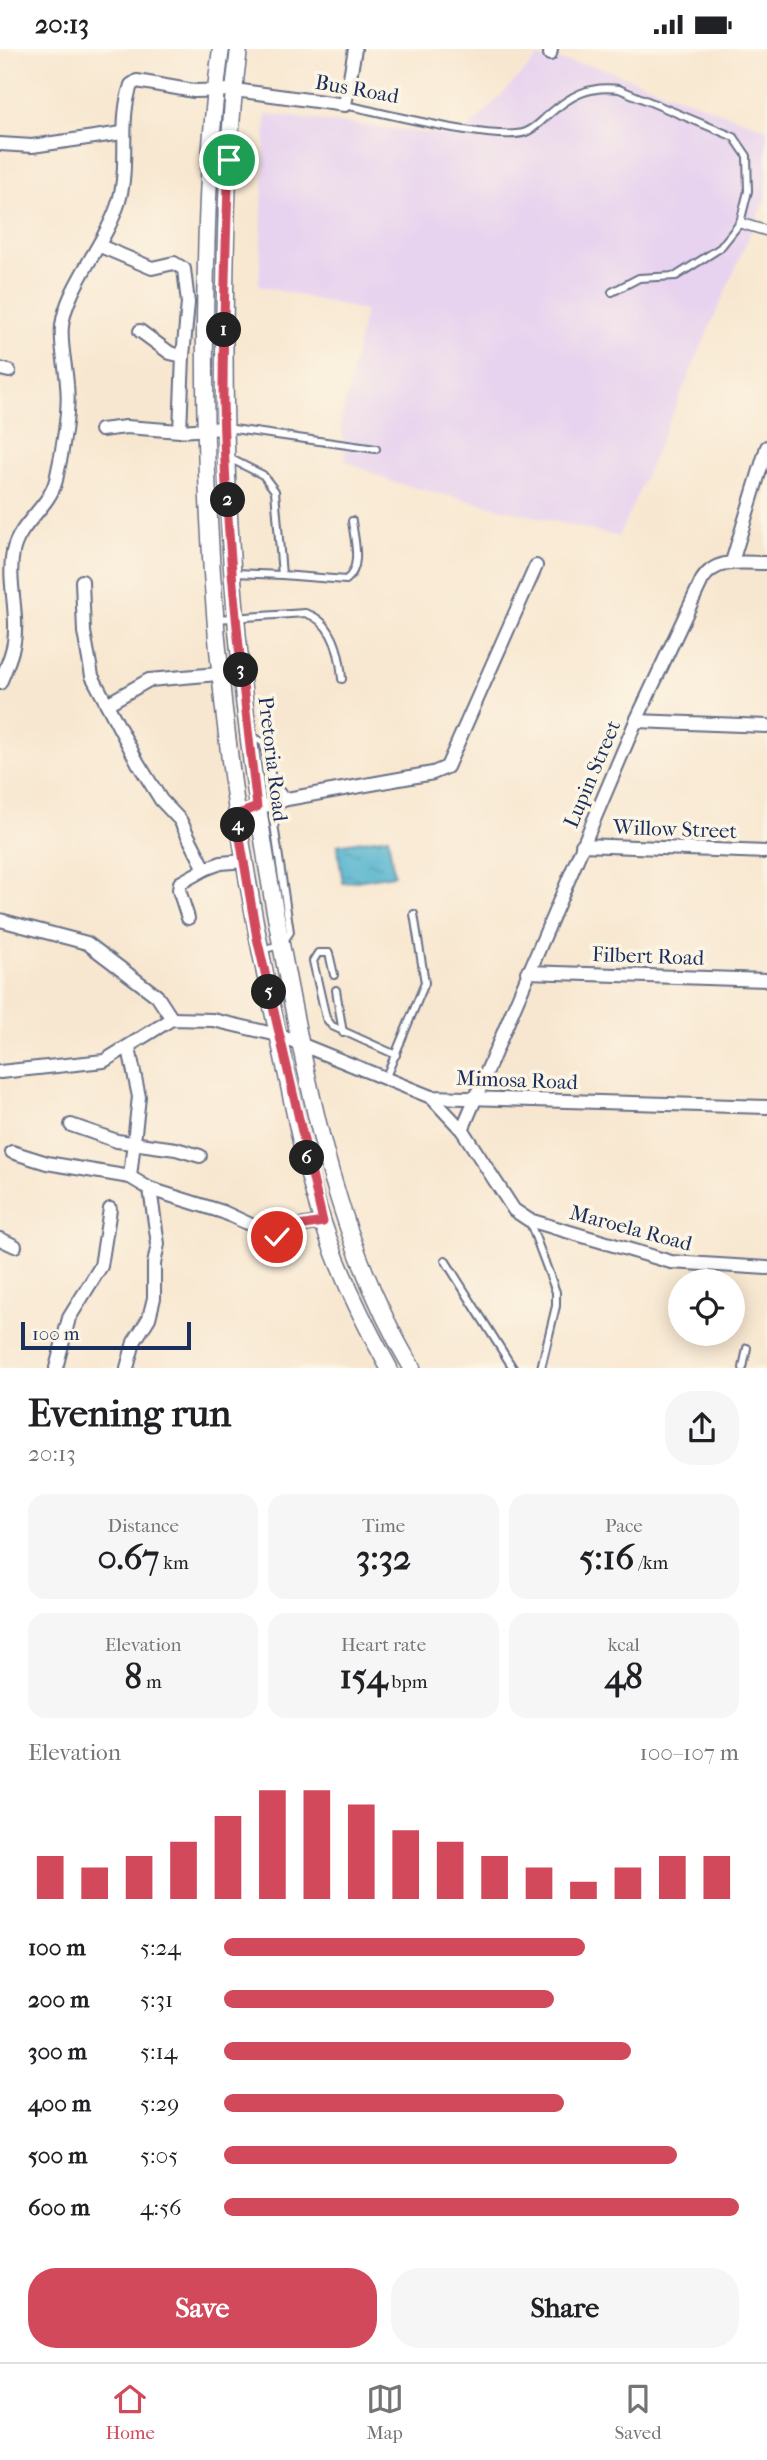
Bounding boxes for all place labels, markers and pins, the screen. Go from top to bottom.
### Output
pin [199,130,259,190]
pin: 1 [206,313,242,347]
pin: 2 [210,483,246,517]
pin: 3 [224,653,258,687]
pin: 4 [220,807,256,843]
pin: 5 [252,975,286,1009]
pin: 6 [290,1141,324,1175]
pin [247,1207,307,1267]

